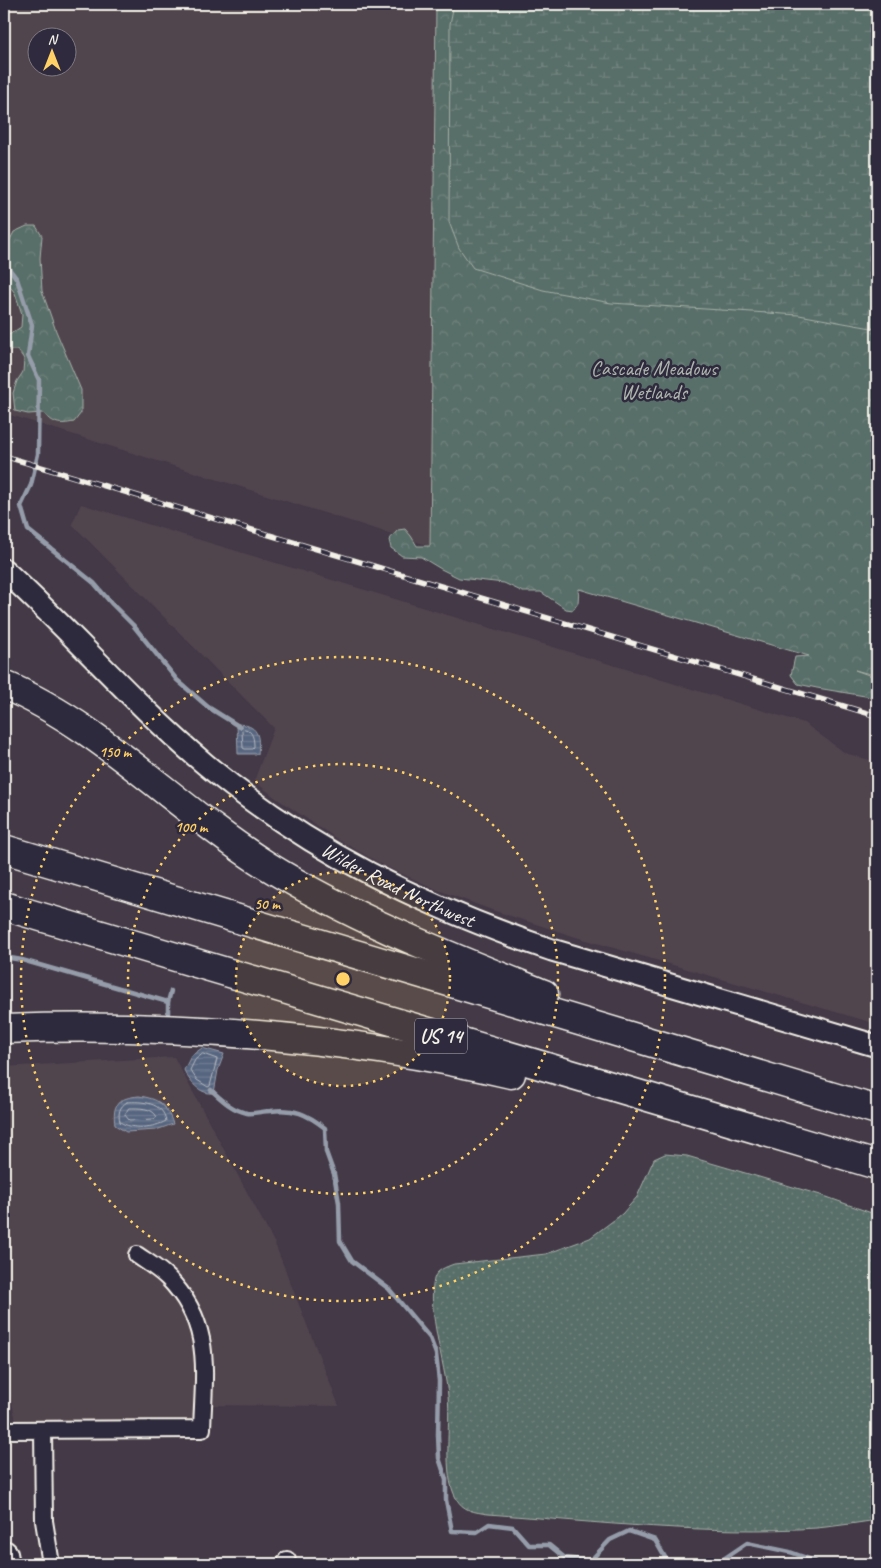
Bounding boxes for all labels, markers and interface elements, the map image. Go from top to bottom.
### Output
north arrow [28,28,78,78]
text: N [48,31,59,48]
park label: Cascade Meadows Wetlands [591,355,719,405]
text: 150 m [99,743,133,762]
text: 100 m [175,818,209,837]
street label: Wilder Road Northwest [317,836,480,934]
text: 50 m [254,895,281,914]
centre of rings [334,970,352,988]
road number: US 14 [415,1018,467,1054]

